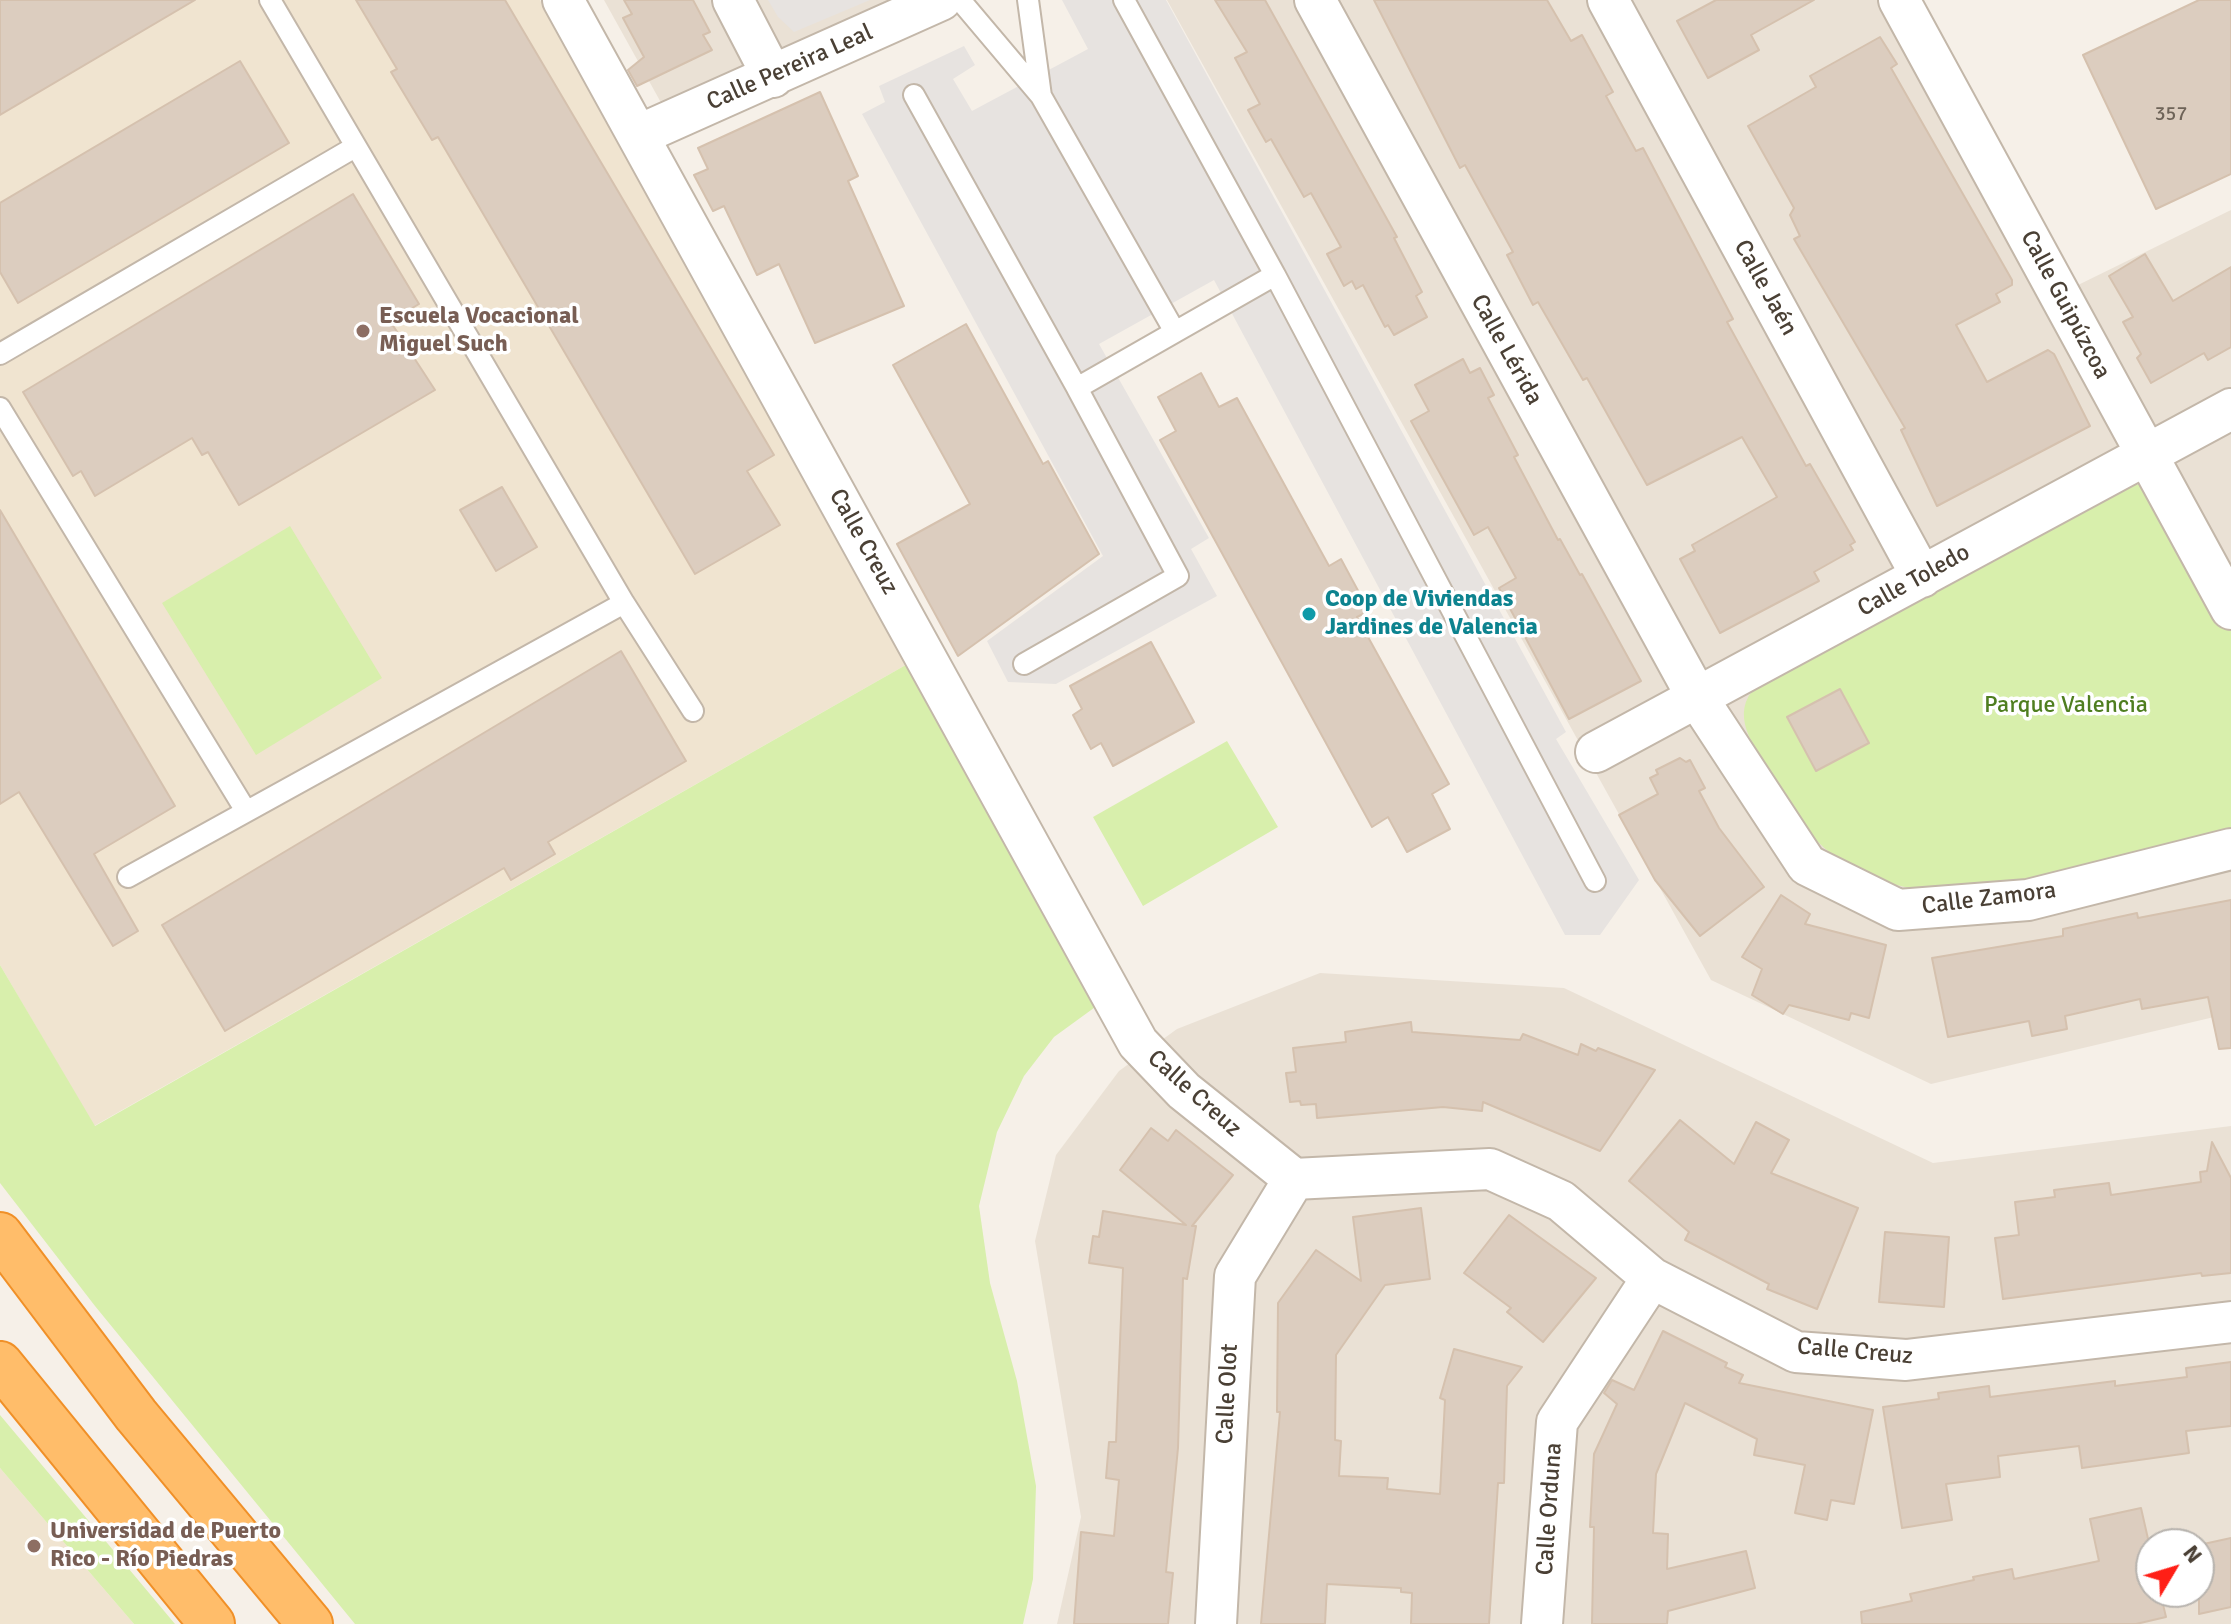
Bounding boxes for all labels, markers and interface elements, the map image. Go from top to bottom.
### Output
street label: Calle Pereira Leal [703,19,877,117]
house number: 357 [2155,103,2187,127]
street label: Calle Guipúzcoa [2014,226,2116,384]
street label: Calle Jaén [1727,235,1803,341]
street label: Calle Lérida [1464,290,1548,410]
place label: Escuela Vocacional Miguel Such [379,303,579,359]
marker: Escuela Vocacional Miguel Such [354,322,372,340]
street label: Calle Creuz [822,484,904,600]
street label: Calle Toledo [1853,538,1975,624]
place label: Coop de Viviendas Jardines de Valencia [1325,586,1538,642]
marker: Coop de Viviendas Jardines de Valencia [1300,605,1318,623]
park label: Parque Valencia [1984,692,2148,720]
street label: Calle Zamora [1920,876,2058,922]
street label: Calle Creuz [1141,1044,1247,1144]
street label: Calle Creuz [1796,1333,1914,1371]
street label: Calle Olot [1211,1343,1245,1445]
street label: Calle Orduna [1531,1442,1569,1576]
place label: Universidad de Puerto Rico - Río Piedras [50,1518,281,1574]
north arrow [2135,1528,2215,1608]
marker: Universidad de Puerto Rico - Río Piedras [25,1537,43,1555]
text: N [2177,1540,2208,1568]

